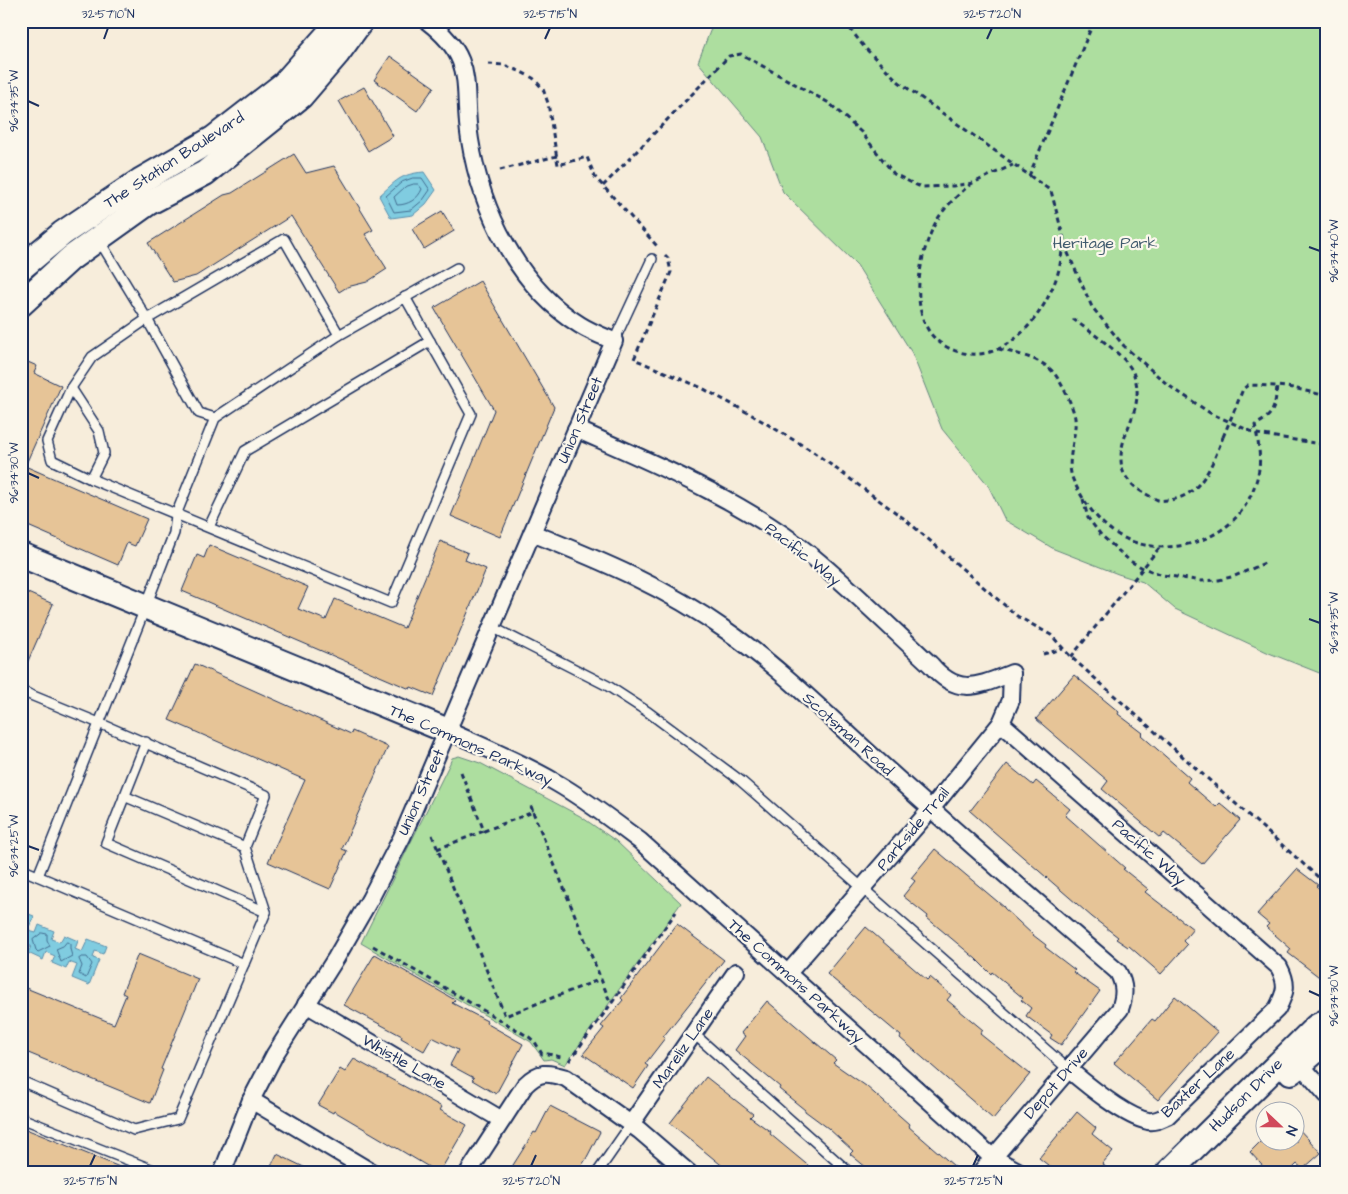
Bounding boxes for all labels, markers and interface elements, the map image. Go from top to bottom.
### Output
text: 32°57'10"N [82,6,135,23]
text: 32°57'15"N [523,6,577,23]
text: 32°57'20"N [963,6,1022,23]
text: 96°34'35"W [6,69,23,132]
street label: The Station Boulevard [100,106,248,214]
text: 96°34'40"W [1326,219,1343,283]
park label: Heritage Park [1053,232,1157,255]
street label: Union Street [552,373,608,467]
text: 96°34'30"W [6,442,23,504]
street label: Pacific Way [760,517,846,592]
text: 96°34'35"W [1326,591,1343,654]
street label: Scotsman Road [798,687,898,781]
street label: The Commons Parkway [386,699,556,792]
street label: Union Street [392,745,450,839]
street label: Parkside Trail [872,783,954,875]
text: 96°34'25"W [6,814,23,877]
street label: Pacific Way [1107,814,1191,891]
street label: The Commons Parkway [722,914,869,1049]
text: 96°34'30"W [1326,965,1343,1027]
street label: Mareliz Lane [647,1003,719,1093]
street label: Whistle Lane [358,1029,450,1095]
street label: Depot Drive [1019,1042,1094,1124]
street label: Baxter Lane [1156,1043,1240,1123]
street label: Hudson Drive [1204,1053,1288,1137]
north arrow [1256,1102,1306,1152]
text: N [1280,1123,1302,1139]
text: 32°57'15"N [63,1173,117,1190]
text: 32°57'20"N [502,1173,561,1190]
text: 32°57'25"N [943,1173,1003,1190]

